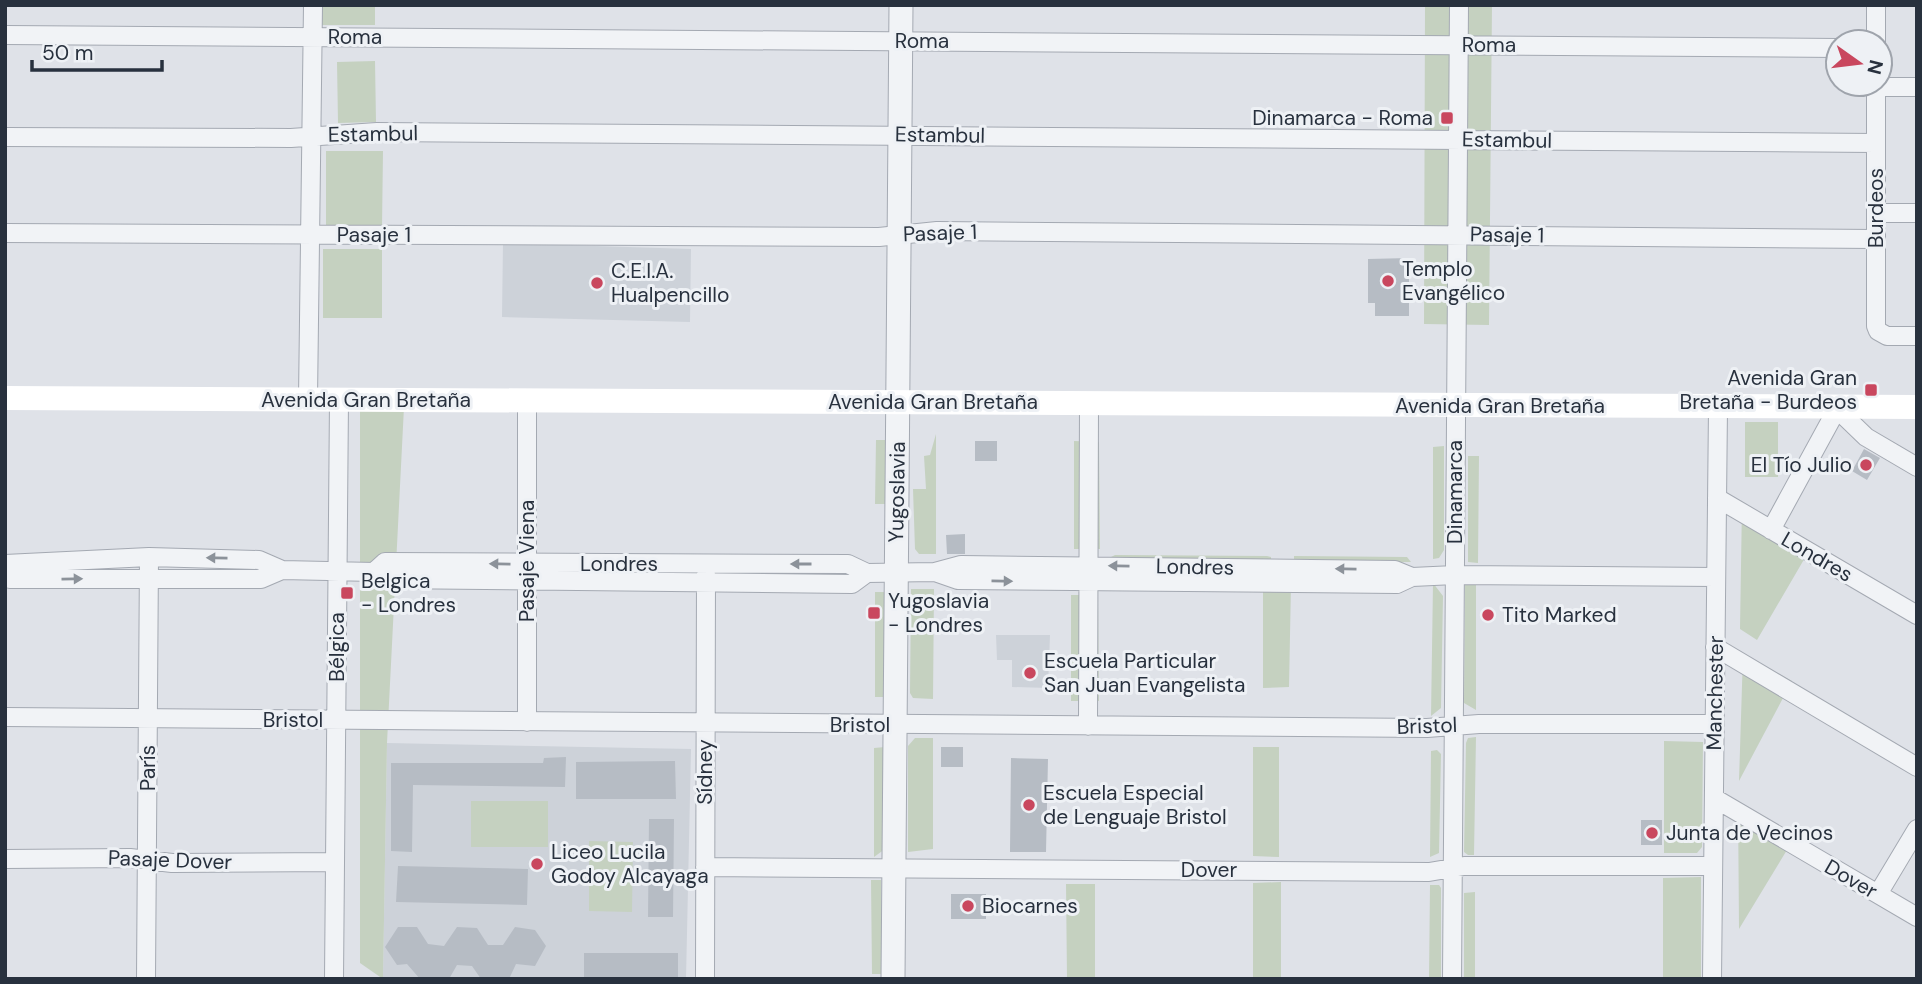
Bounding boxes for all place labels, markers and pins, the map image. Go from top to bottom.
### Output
place label: Dinamarca - Roma [1252,104,1433,132]
marker: Dinamarca - Roma [1439,110,1455,126]
place label: Templo Evangélico [1402,255,1505,307]
place label: C.E.I.A. Hualpencillo [611,257,729,309]
marker: Templo Evangélico [1380,273,1396,289]
marker: C.E.I.A. Hualpencillo [589,275,605,291]
place label: Avenida Gran Bretaña - Burdeos [1680,364,1857,416]
marker: Avenida Gran Bretaña - Burdeos [1863,382,1879,398]
place label: El Tío Julio [1751,451,1852,479]
marker: El Tío Julio [1858,457,1874,473]
place label: Belgica - Londres [361,567,456,619]
marker: Belgica - Londres [339,585,355,601]
place label: Yugoslavia - Londres [888,587,989,639]
place label: Tito Marked [1502,601,1617,629]
marker: Yugoslavia - Londres [866,605,882,621]
marker: Tito Marked [1480,607,1496,623]
place label: Escuela Particular San Juan Evangelista [1044,647,1245,699]
marker: Escuela Particular San Juan Evangelista [1022,665,1038,681]
place label: Escuela Especial de Lenguaje Bristol [1043,779,1227,831]
marker: Escuela Especial de Lenguaje Bristol [1021,797,1037,813]
place label: Junta de Vecinos [1666,819,1833,847]
marker: Junta de Vecinos [1644,825,1660,841]
place label: Liceo Lucila Godoy Alcayaga [551,838,709,890]
marker: Liceo Lucila Godoy Alcayaga [529,856,545,872]
place label: Biocarnes [982,892,1078,920]
marker: Biocarnes [960,898,976,914]

